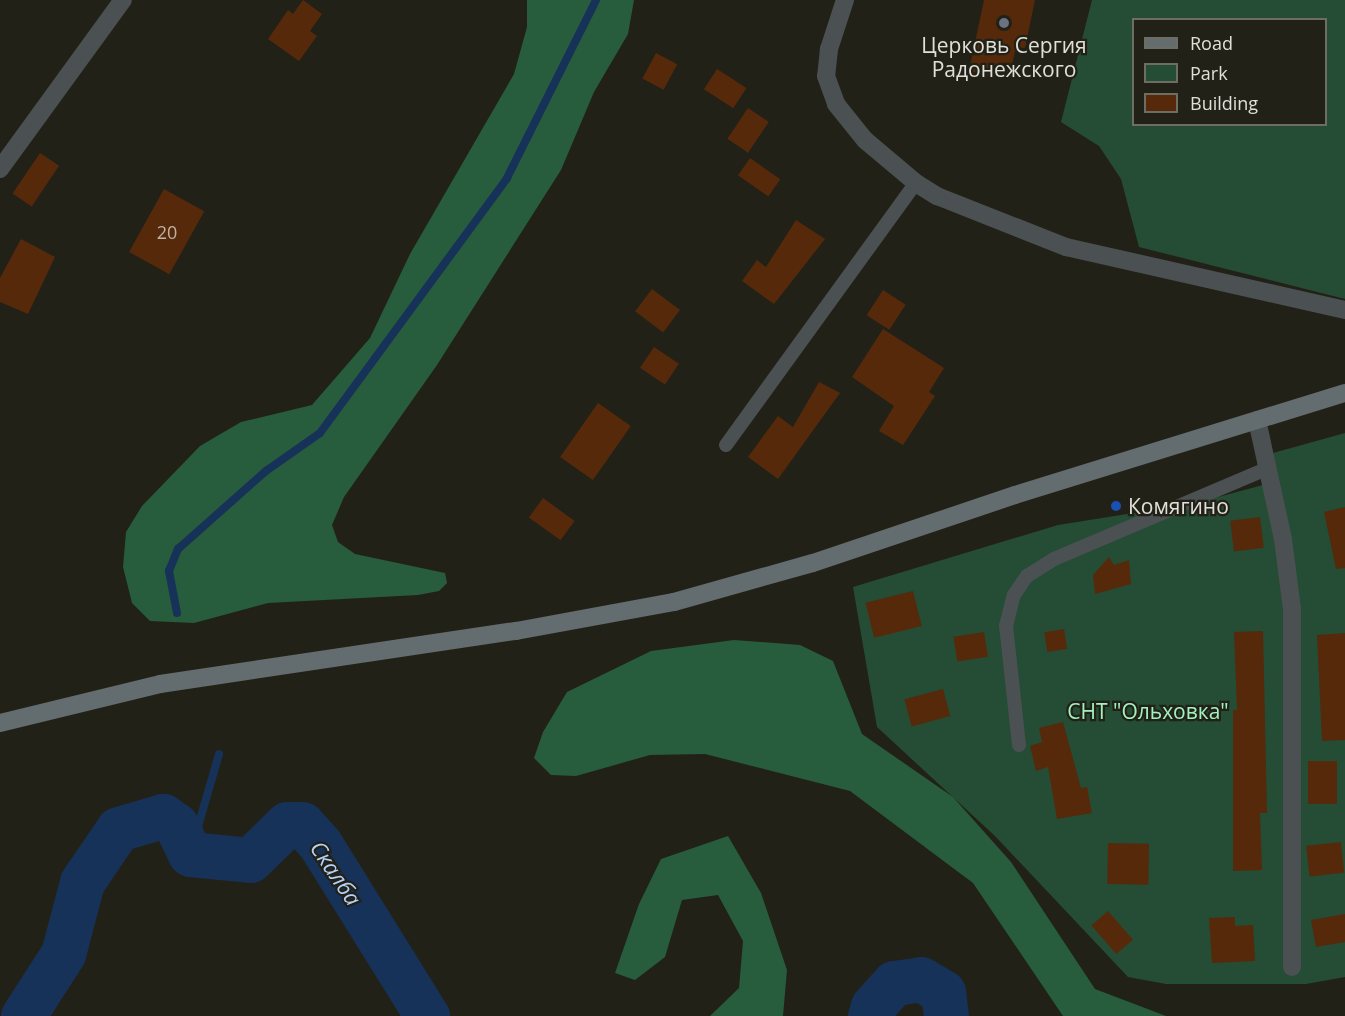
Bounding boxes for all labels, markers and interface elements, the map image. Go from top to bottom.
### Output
marker: Церковь Сергия Радонежского [997,16,1011,30]
legend [1132,18,1327,126]
text: Road [1190,31,1233,55]
place label: Церковь Сергия Радонежского [921,32,1087,82]
text: Park [1190,61,1228,85]
text: Building [1190,91,1258,115]
house number: 20 [157,221,177,243]
place label: Комягино [1128,493,1229,519]
marker: Комягино [1109,499,1123,513]
park label: СНТ "Ольховка" [1067,698,1229,724]
water label: Скалба [305,836,367,910]

